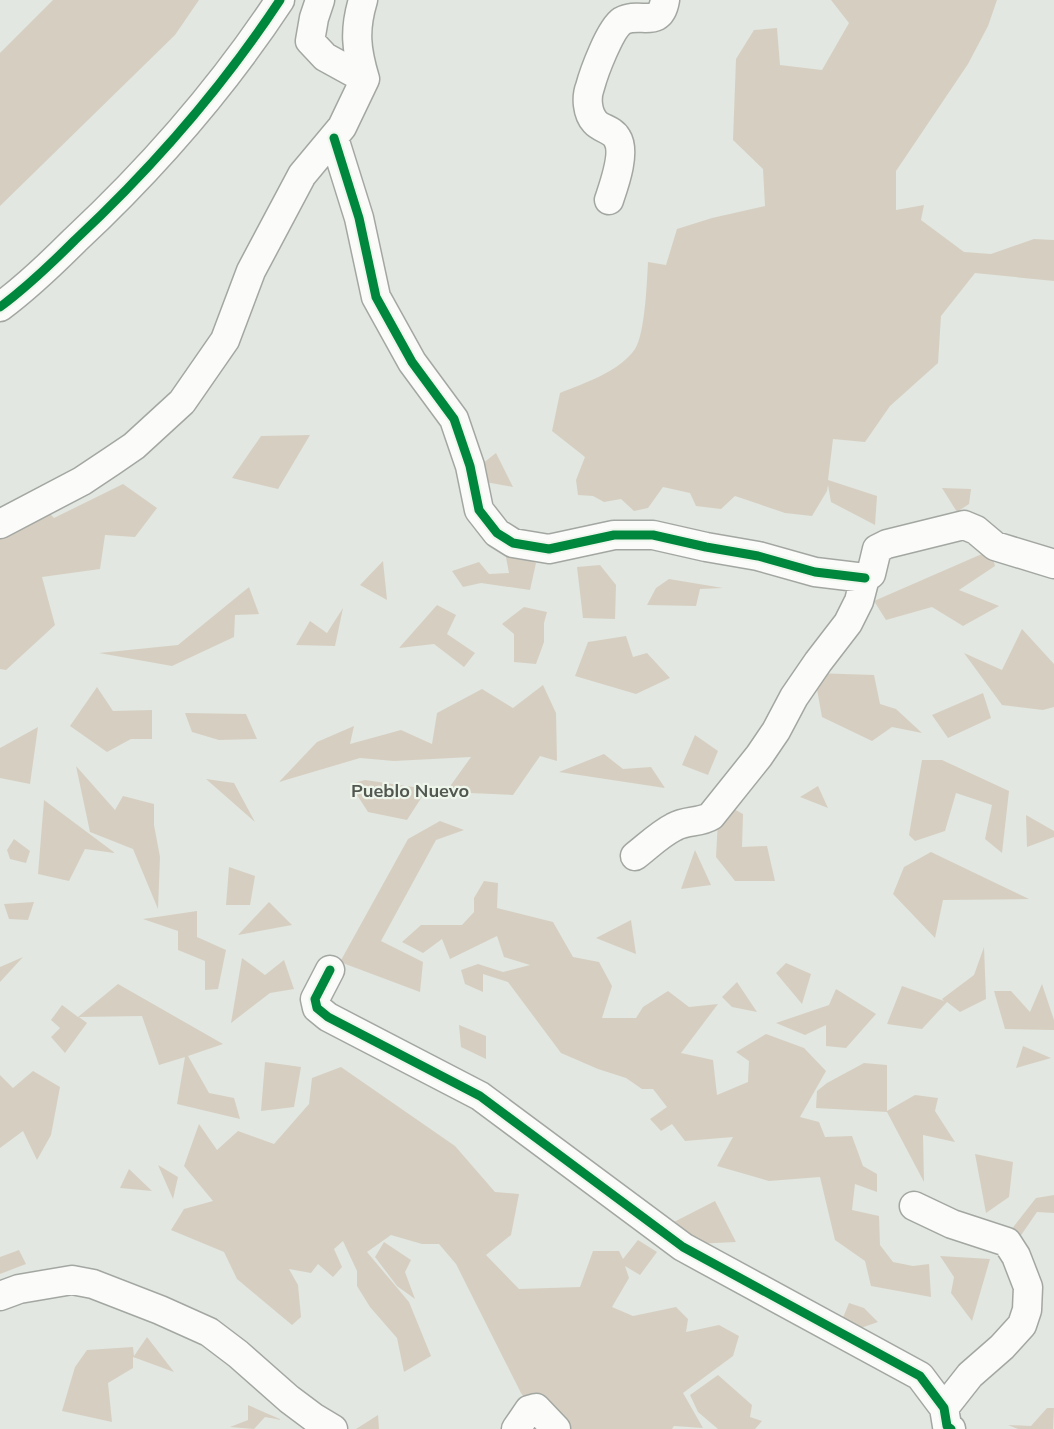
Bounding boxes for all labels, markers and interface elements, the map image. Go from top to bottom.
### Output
district label: Pueblo Nuevo [351,779,469,802]

